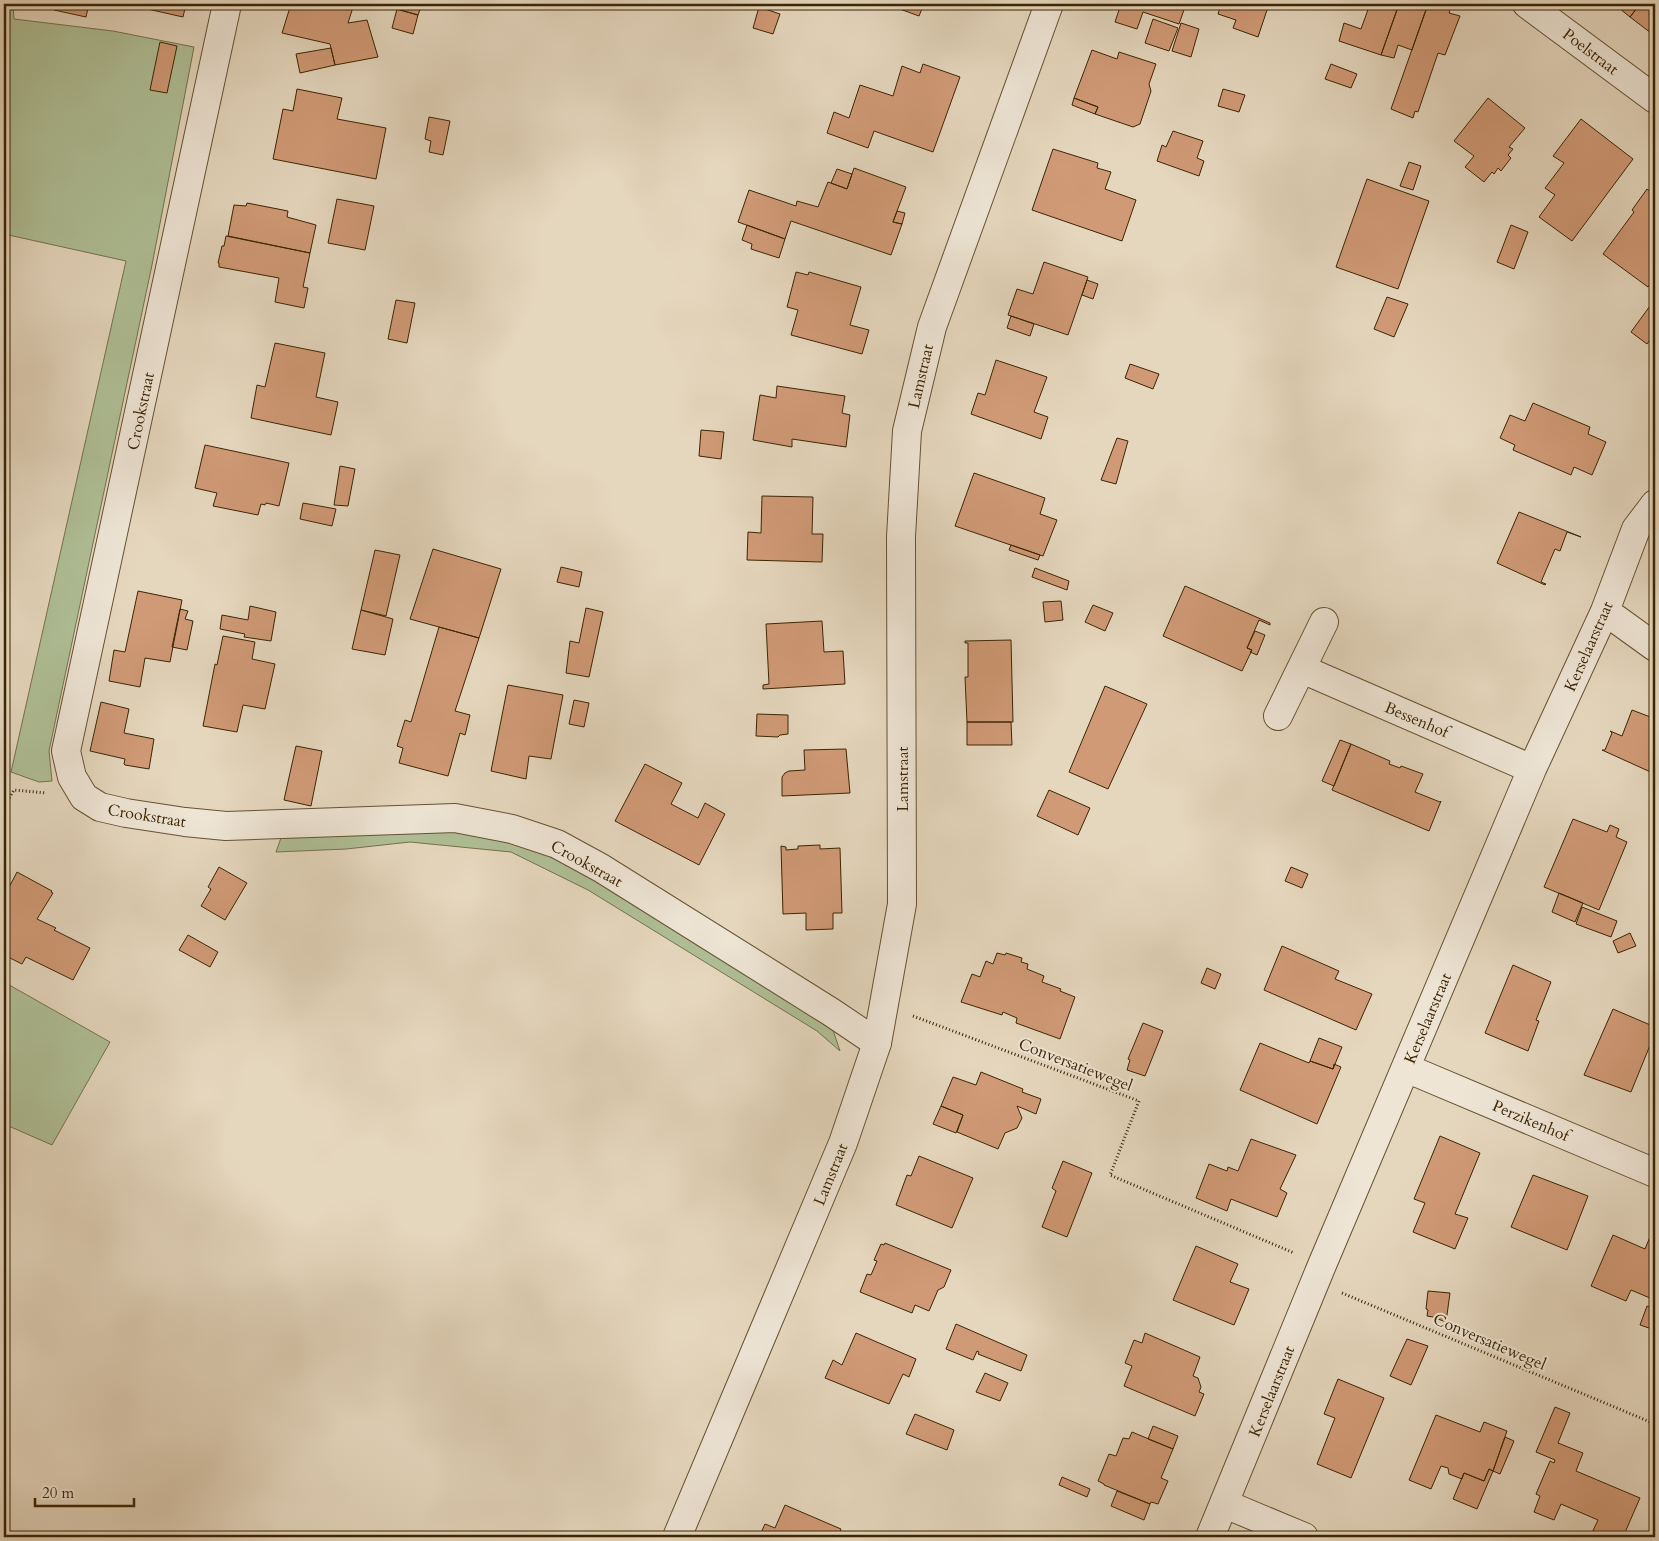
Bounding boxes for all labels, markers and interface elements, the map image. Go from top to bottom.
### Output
street label: Poelstraat [1558,24,1623,80]
street label: Lamstraat [903,342,939,410]
street label: Crookstraat [122,370,160,452]
street label: Kerselaarstraat [1559,598,1619,695]
street label: Bessenhof [1381,697,1455,744]
street label: Lamstraat [892,746,914,812]
street label: Crookstraat [106,799,188,833]
street label: Crookstraat [547,835,626,893]
street label: Kerselaarstraat [1399,970,1457,1067]
street label: Conversatiewegel [1015,1033,1136,1097]
street label: Perzikenhof [1489,1095,1575,1148]
street label: Lamstraat [809,1140,853,1209]
street label: Conversatiewegel [1430,1308,1549,1376]
street label: Kerselaarstraat [1244,1343,1300,1440]
scale bar [35,1476,134,1508]
text: 20 m [42,1483,74,1503]

